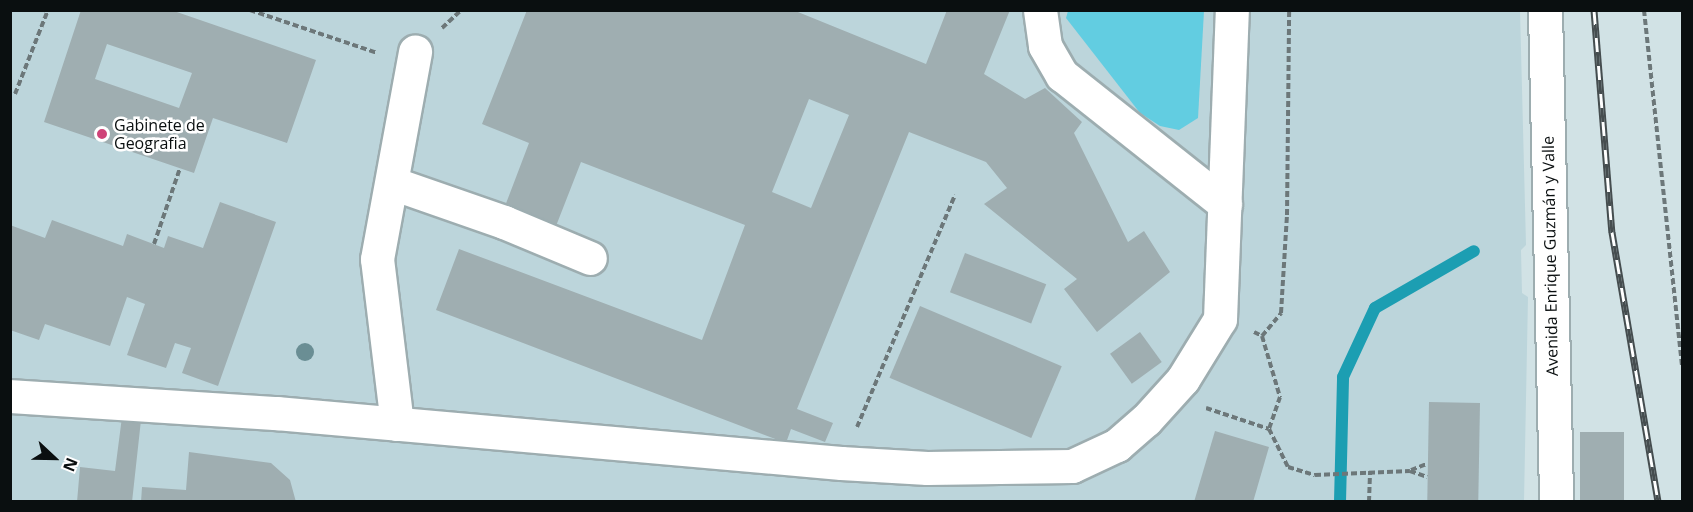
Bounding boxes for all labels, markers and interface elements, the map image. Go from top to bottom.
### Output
place label: Gabinete de Geografia [114,115,205,153]
marker: Gabinete de Geografia [95,127,109,141]
street label: Avenida Enrique Guzmán y Valle [1538,136,1562,376]
north arrow [24,428,84,488]
text: N [58,455,83,475]

